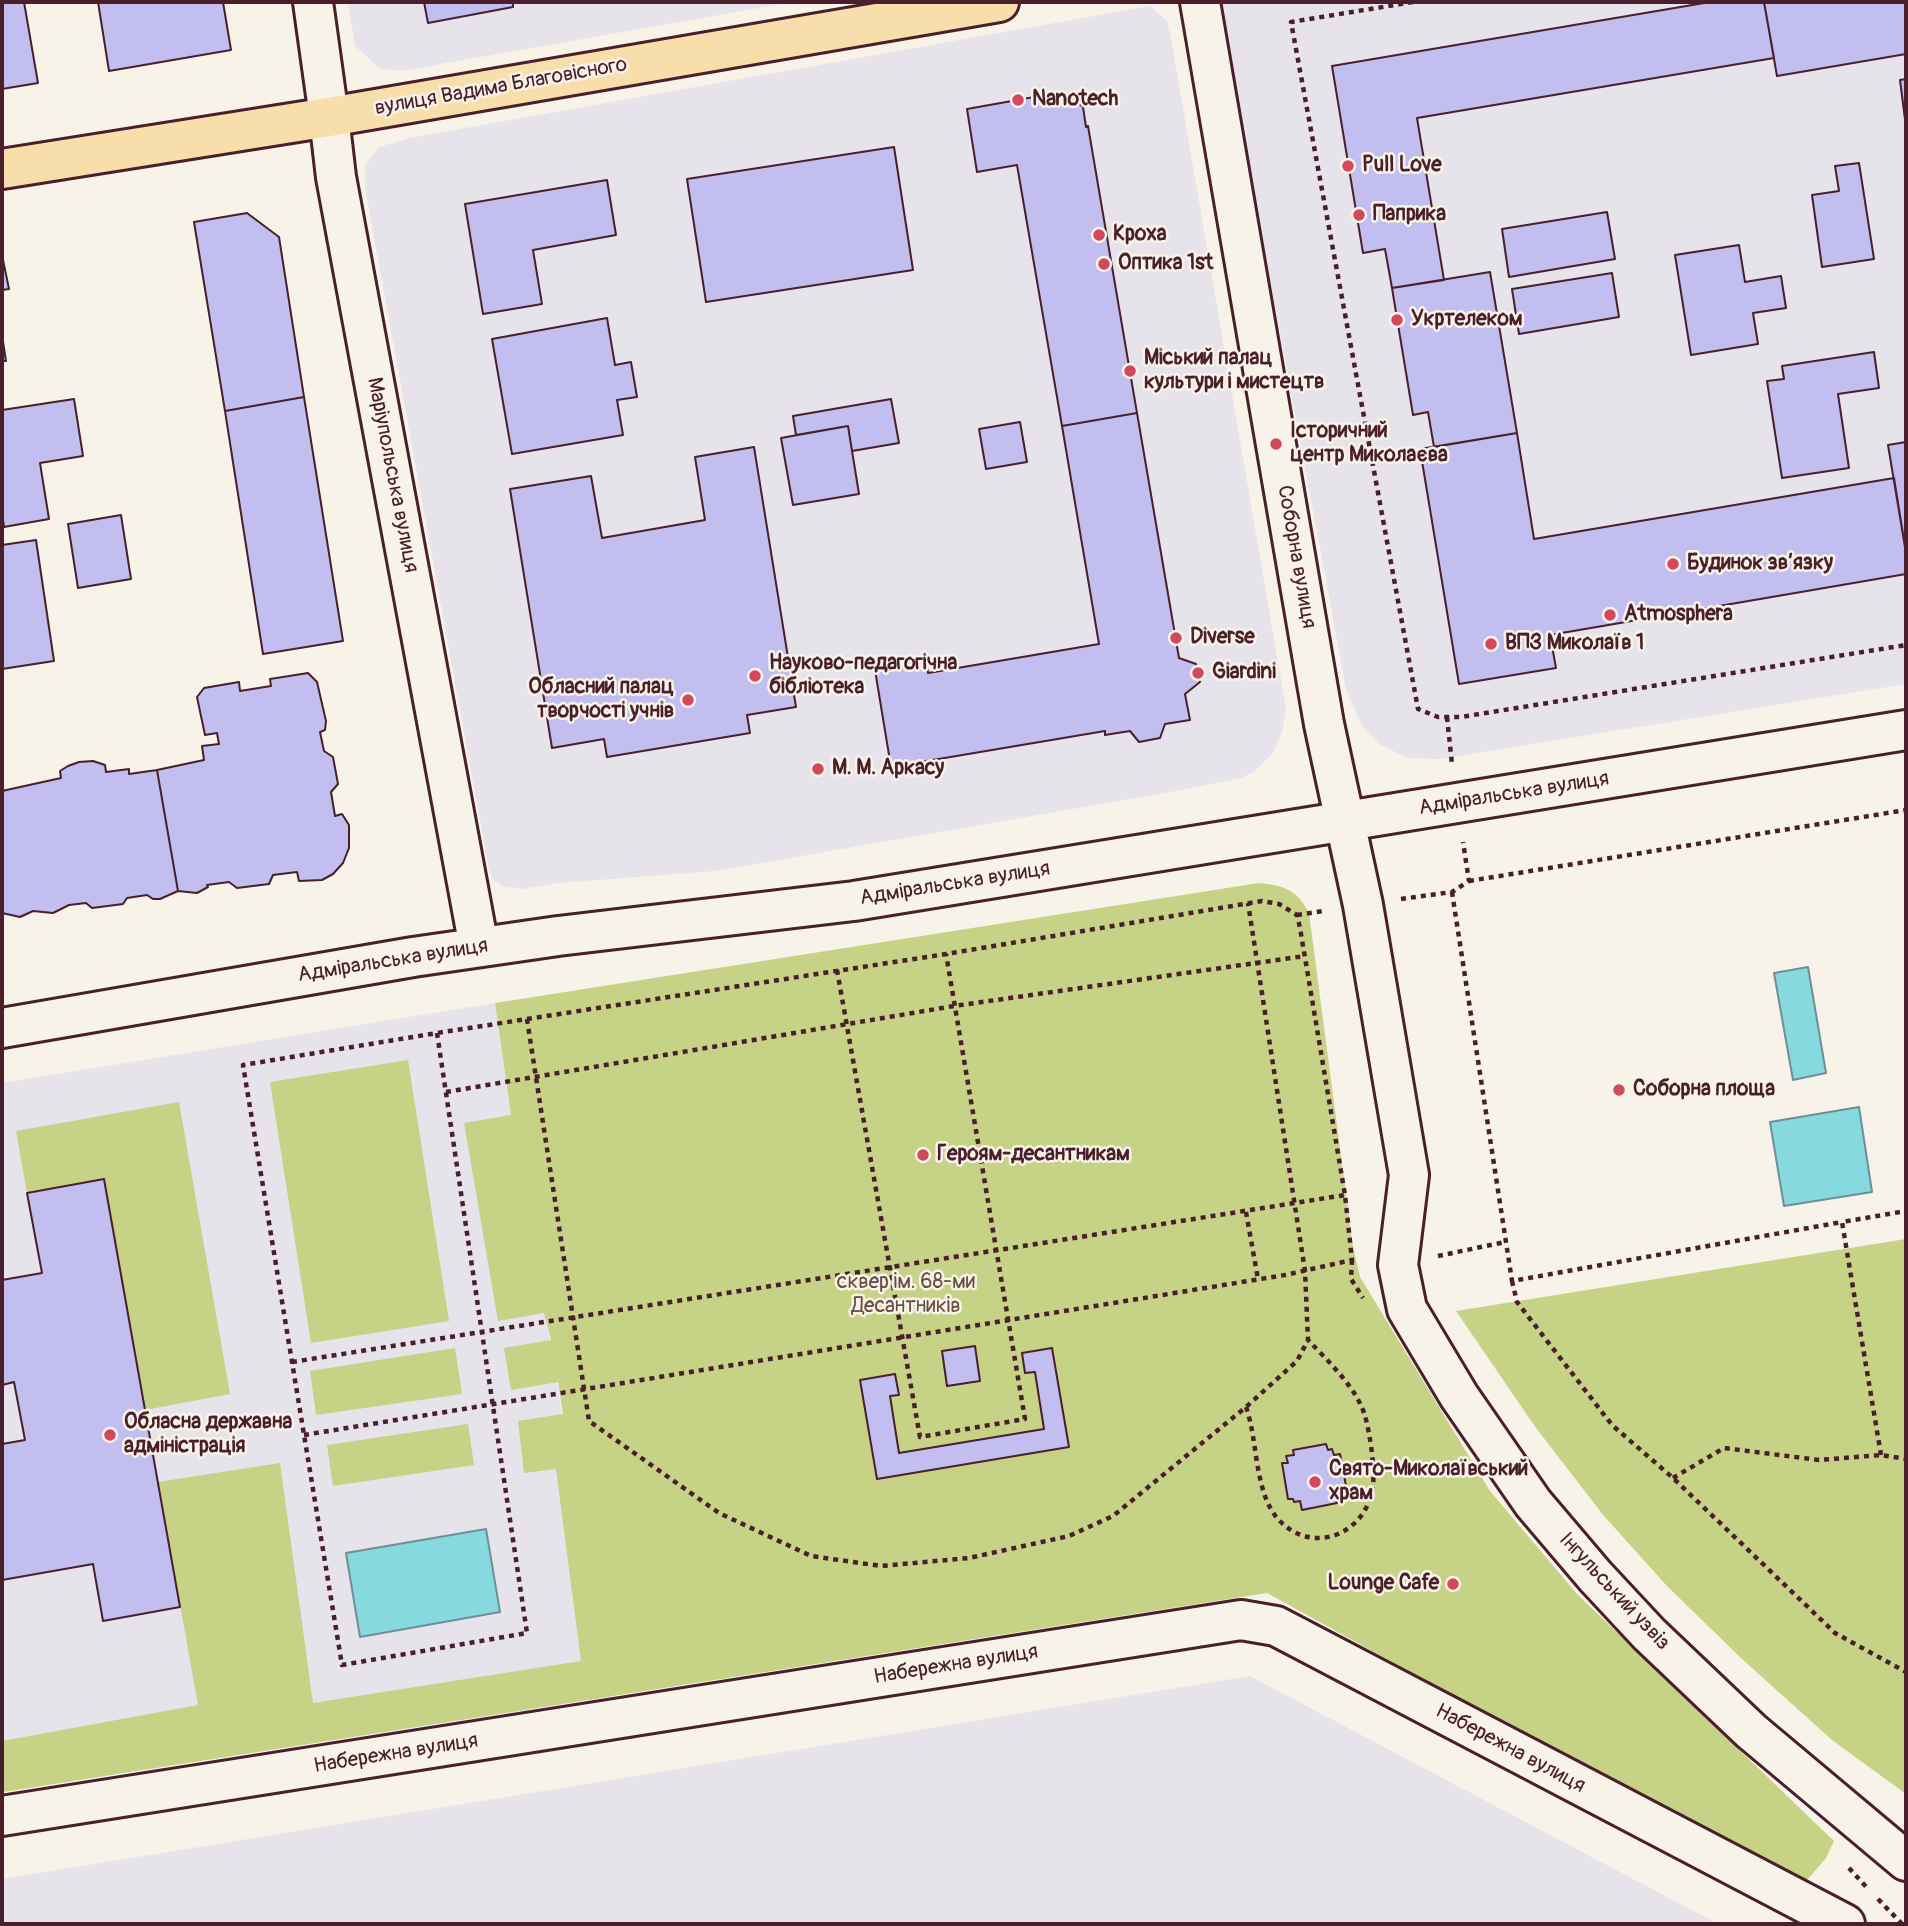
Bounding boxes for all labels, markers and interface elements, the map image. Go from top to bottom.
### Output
street label: вулиця Вадима Благовісного [373,52,629,122]
place label: Nanotech [1032,87,1118,113]
marker: Nanotech [1010,92,1026,108]
place label: Pull Love [1362,153,1442,179]
marker: Pull Love [1340,158,1356,174]
place label: Паприка [1373,202,1446,228]
marker: Паприка [1351,207,1367,223]
place label: Кроха [1113,222,1167,248]
marker: Кроха [1091,227,1107,243]
place label: Оптика 1st [1118,251,1213,277]
marker: Оптика 1st [1096,256,1112,272]
place label: Укртелеком [1411,307,1523,333]
marker: Укртелеком [1389,312,1405,328]
place label: Міський палац культури і мистецтв [1144,346,1324,396]
marker: Міський палац культури і мистецтв [1122,363,1138,379]
street label: Маріупольська вулиця [361,375,423,575]
place label: Історичний центр Миколаєва [1290,419,1448,469]
marker: Історичний центр Миколаєва [1268,436,1284,452]
street label: Соборна вулиця [1271,483,1321,631]
place label: Будинок зв’язку [1687,551,1833,577]
marker: Будинок зв’язку [1665,556,1681,572]
place label: Atmosphera [1624,602,1733,628]
marker: Atmosphera [1602,607,1618,623]
place label: Diverse [1190,625,1255,651]
marker: Diverse [1168,630,1184,646]
place label: ВПЗ Миколаїв 1 [1505,631,1644,657]
marker: ВПЗ Миколаїв 1 [1483,636,1499,652]
place label: Науково-педагогічна бібліотека [769,651,957,701]
place label: Giardini [1212,660,1276,686]
marker: Giardini [1190,665,1206,681]
marker: Науково-педагогічна бібліотека [747,668,763,684]
place label: Обласний палац творчості учнів [528,675,674,725]
marker: Обласний палац творчості учнів [680,692,696,708]
place label: М. М. Аркасу [832,756,944,782]
marker: М. М. Аркасу [810,761,826,777]
street label: Адміральська вулиця [1417,767,1611,821]
street label: Адміральська вулиця [858,857,1052,911]
street label: Адміральська вулиця [296,934,490,988]
place label: Соборна площа [1633,1077,1775,1103]
marker: Соборна площа [1611,1082,1627,1098]
place label: Героям-десантникам [937,1142,1130,1168]
marker: Героям-десантникам [915,1147,931,1163]
park label: сквер ім. 68-ми Десантників [837,1270,975,1320]
place label: Обласна державна адміністрація [124,1410,292,1460]
marker: Обласна державна адміністрація [102,1427,118,1443]
place label: Свято-Миколаївський храм [1329,1457,1528,1507]
marker: Свято-Миколаївський храм [1307,1474,1323,1490]
street label: Інгульський узвіз [1553,1528,1675,1656]
place label: Lounge Cafe [1328,1571,1439,1597]
marker: Lounge Cafe [1445,1576,1461,1592]
street label: Набережна вулиця [872,1640,1040,1690]
street label: Набережна вулиця [1431,1699,1589,1799]
street label: Набережна вулиця [312,1729,480,1779]

